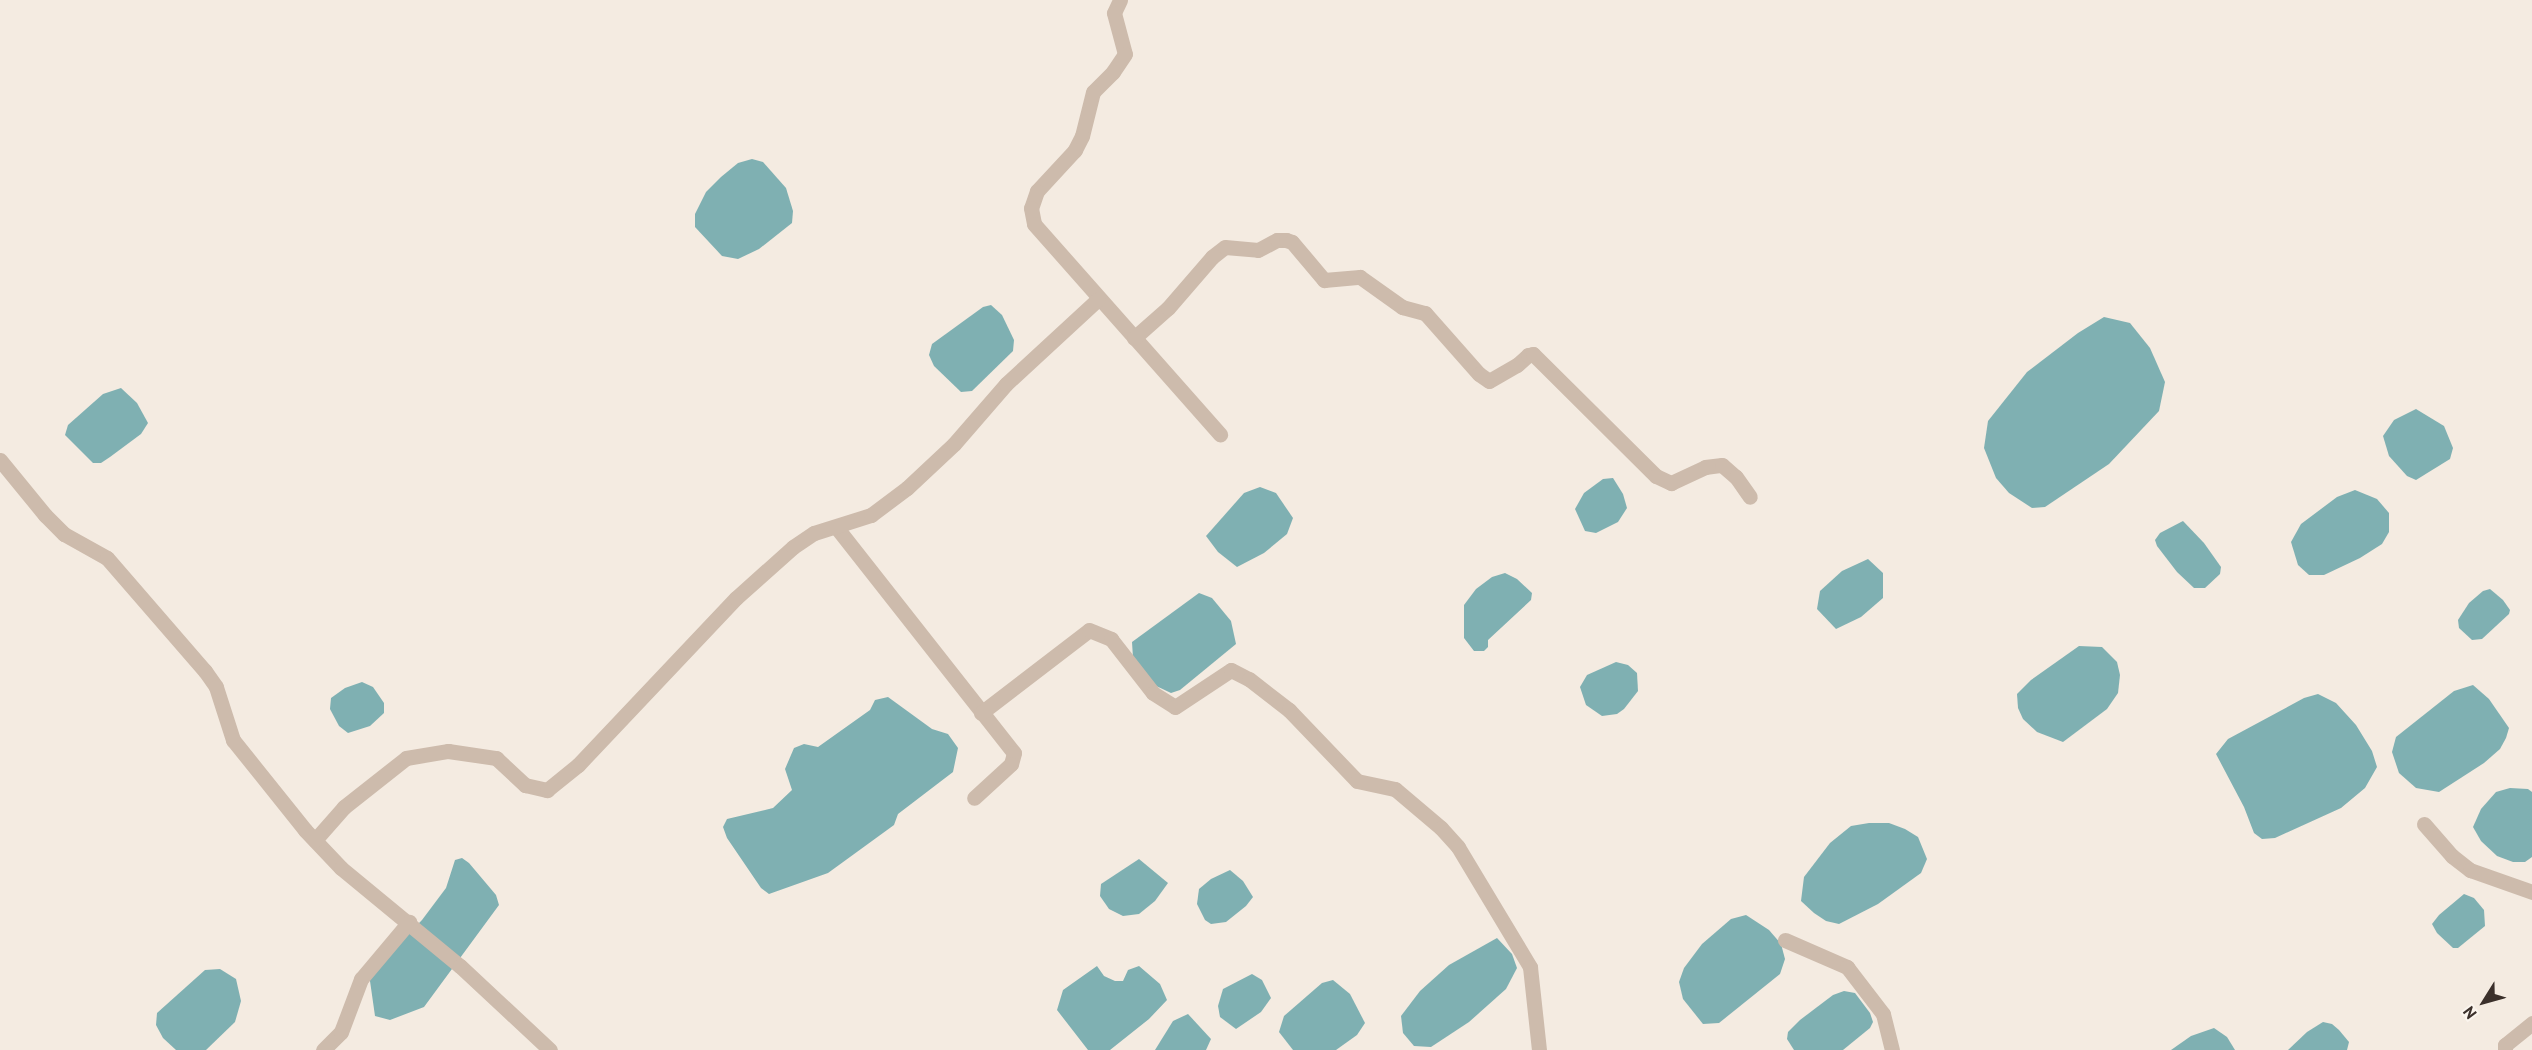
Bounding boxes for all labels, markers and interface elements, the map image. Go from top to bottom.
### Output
north arrow [2454,972,2514,1032]
text: N [2458,1003,2481,1023]

